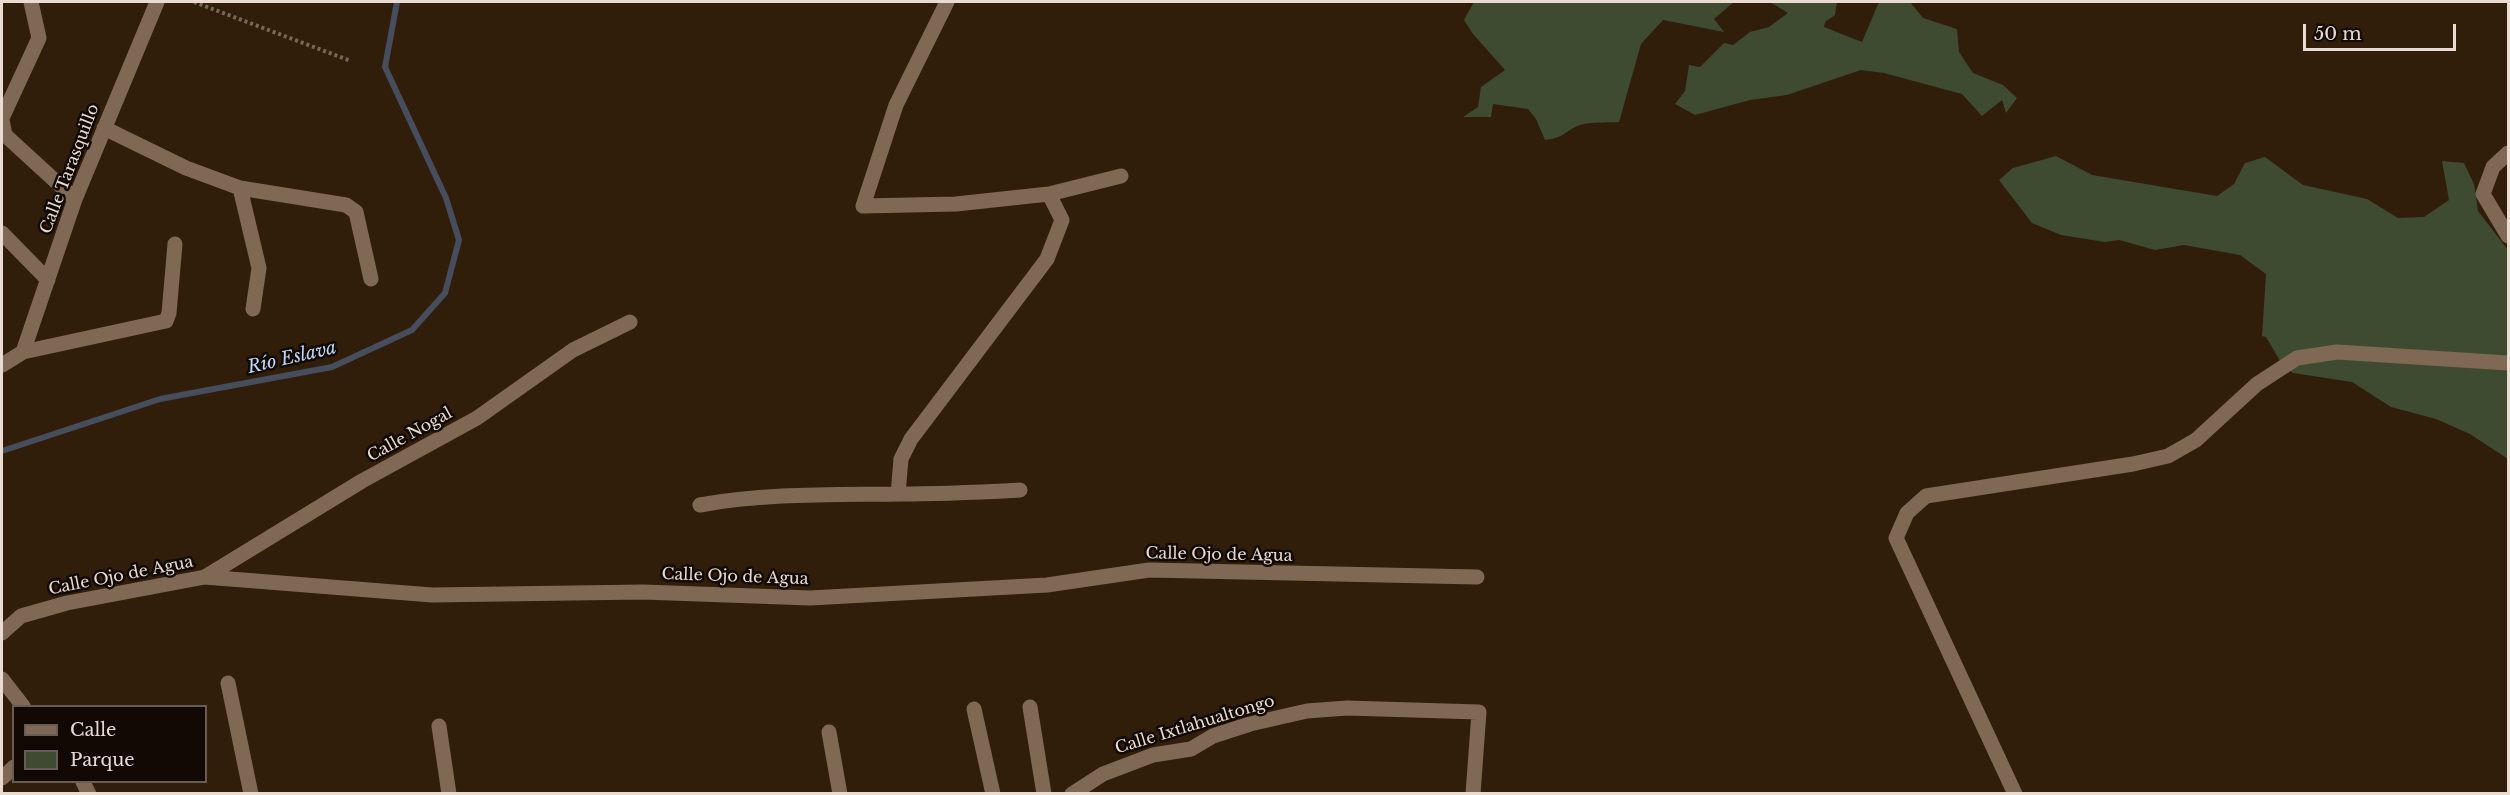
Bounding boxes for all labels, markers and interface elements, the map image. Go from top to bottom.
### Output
scale bar [2306,12,2459,50]
text: 50 m [2314,23,2362,45]
street label: Calle Tarasquillo [36,102,104,236]
water label: Río Eslava [245,337,339,379]
street label: Calle Nogal [364,404,456,466]
street label: Calle Ojo de Agua [1145,544,1293,566]
street label: Calle Ojo de Agua [47,553,195,599]
street label: Calle Ojo de Agua [661,565,809,589]
street label: Calle Ixtlahualtongo [1113,692,1277,758]
legend [12,705,207,783]
text: Calle [70,719,116,741]
text: Parque [70,749,135,771]

